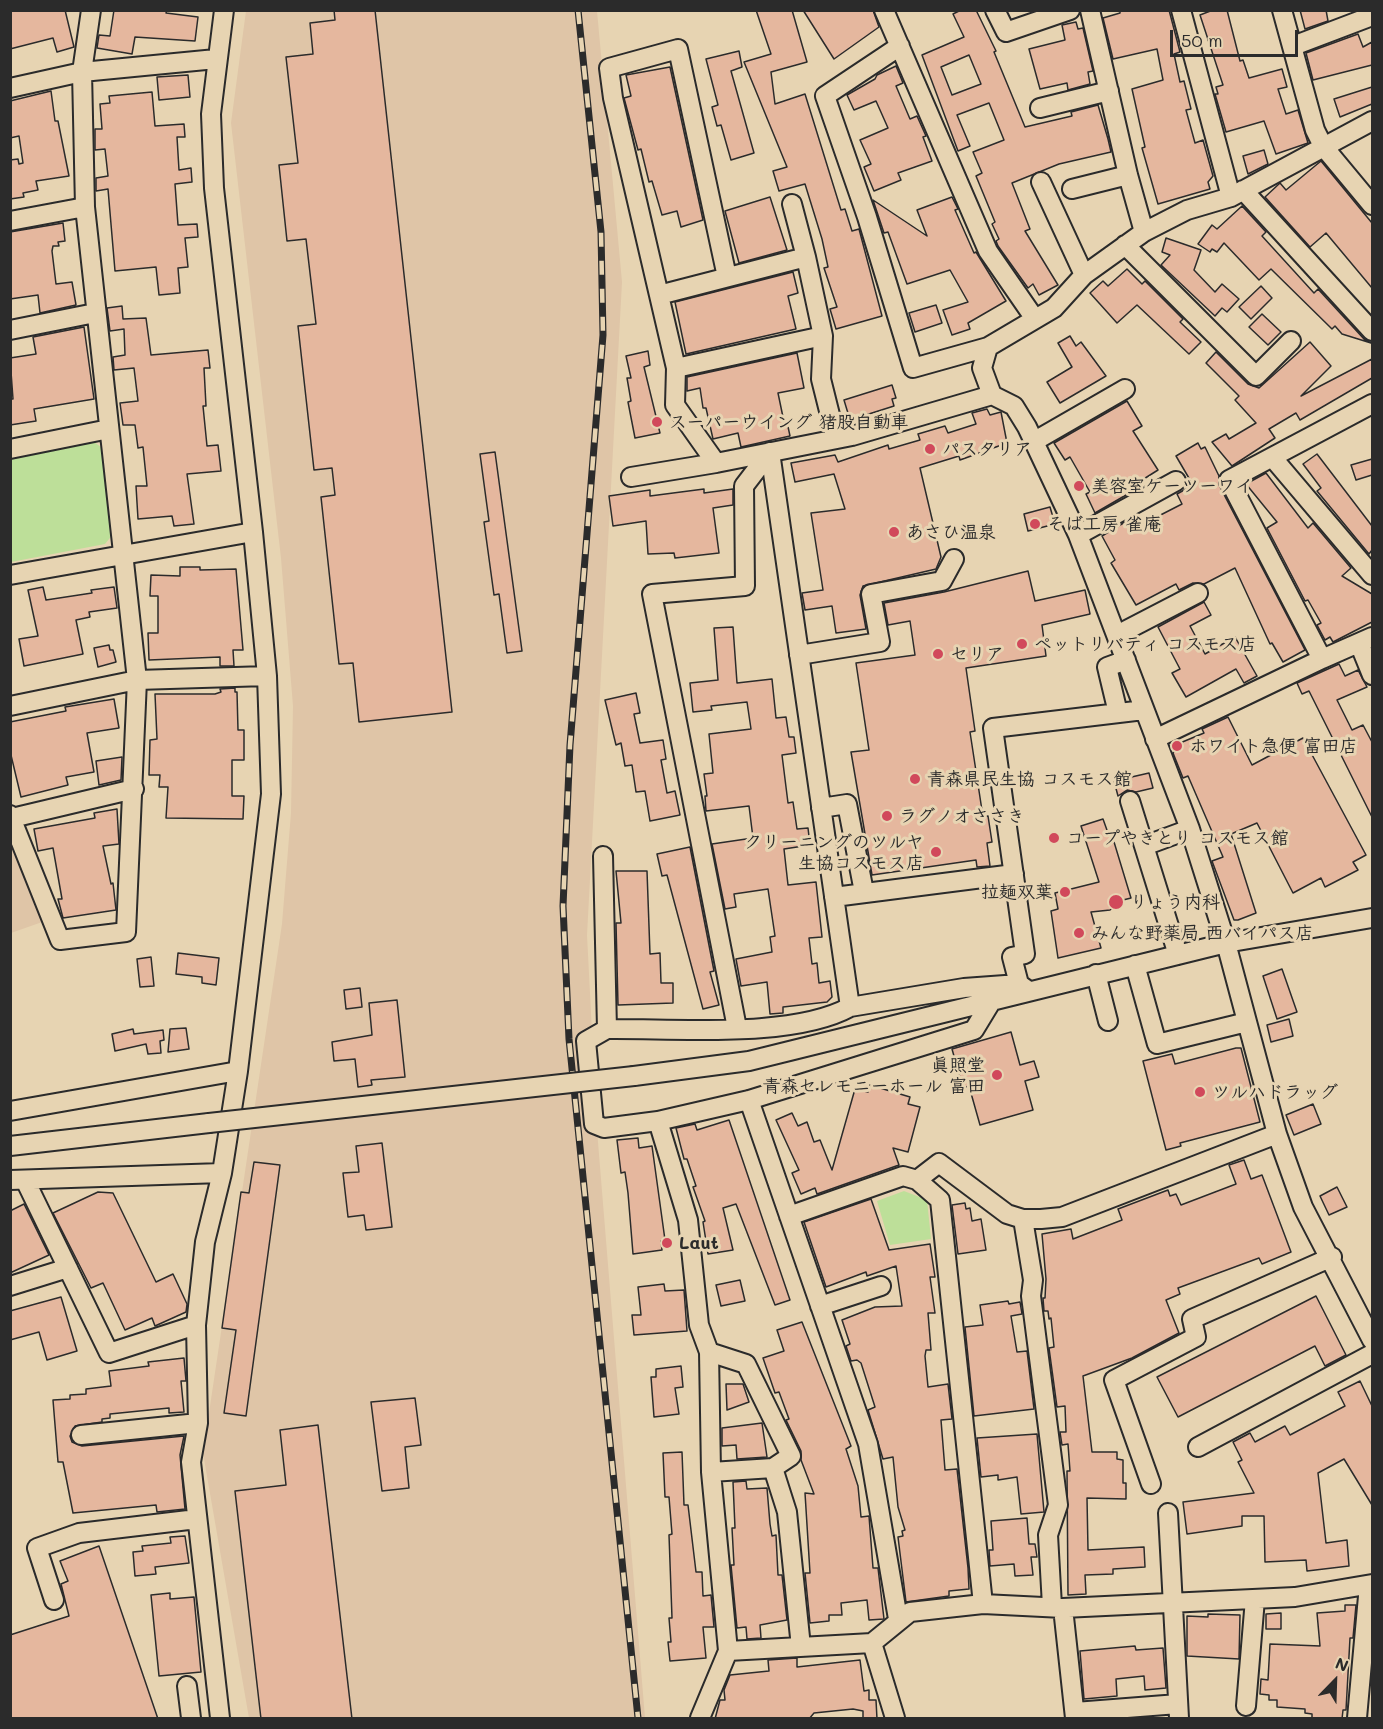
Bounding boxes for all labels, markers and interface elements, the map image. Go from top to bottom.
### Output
scale bar [1173,18,1300,56]
text: 50 m [1181,28,1223,52]
place label: スーパーウイング 猪股自動車 [669,411,909,433]
marker: スーパーウイング 猪股自動車 [650,415,664,429]
place label: パスタリア [942,438,1032,460]
marker: パスタリア [923,442,937,456]
place label: 美容室ケーツーワイ [1091,475,1253,497]
marker: 美容室ケーツーワイ [1072,479,1086,493]
place label: そば工房 雀庵 [1047,513,1161,535]
marker: そば工房 雀庵 [1028,517,1042,531]
place label: あさひ温泉 [906,521,996,543]
marker: あさひ温泉 [887,525,901,539]
place label: ペットリバティ コスモス店 [1034,633,1256,655]
marker: ペットリバティ コスモス店 [1015,637,1029,651]
place label: セリア [950,643,1004,665]
marker: セリア [931,647,945,661]
place label: ホワイト急便 富田店 [1189,735,1357,757]
marker: ホワイト急便 富田店 [1170,739,1184,753]
place label: 青森県民生協 コスモス館 [927,768,1131,790]
marker: 青森県民生協 コスモス館 [908,772,922,786]
place label: ラグノオささき [899,805,1025,827]
marker: ラグノオささき [880,809,894,823]
place label: コープやきとり コスモス館 [1066,827,1288,849]
place label: クリーニングのツルヤ 生協コスモス店 [744,831,924,874]
marker: コープやきとり コスモス館 [1047,831,1061,845]
marker: クリーニングのツルヤ 生協コスモス店 [929,845,943,859]
place label: 拉麺双葉 [981,881,1053,903]
marker: 拉麺双葉 [1058,885,1072,899]
place label: りょう内科 [1130,891,1220,913]
marker: りょう内科 [1107,893,1125,911]
place label: みんな野薬局 西バイパス店 [1091,922,1313,944]
marker: みんな野薬局 西バイパス店 [1072,926,1086,940]
place label: 眞照堂 青森セレモニーホール 富田 [763,1054,985,1096]
marker: 眞照堂 青森セレモニーホール 富田 [990,1068,1004,1082]
place label: ツルハドラッグ [1212,1081,1338,1103]
marker: ツルハドラッグ [1193,1085,1207,1099]
place label: Laut [679,1232,719,1254]
marker: Laut [660,1236,674,1250]
north arrow [1305,1651,1365,1711]
text: N [1333,1652,1352,1676]

